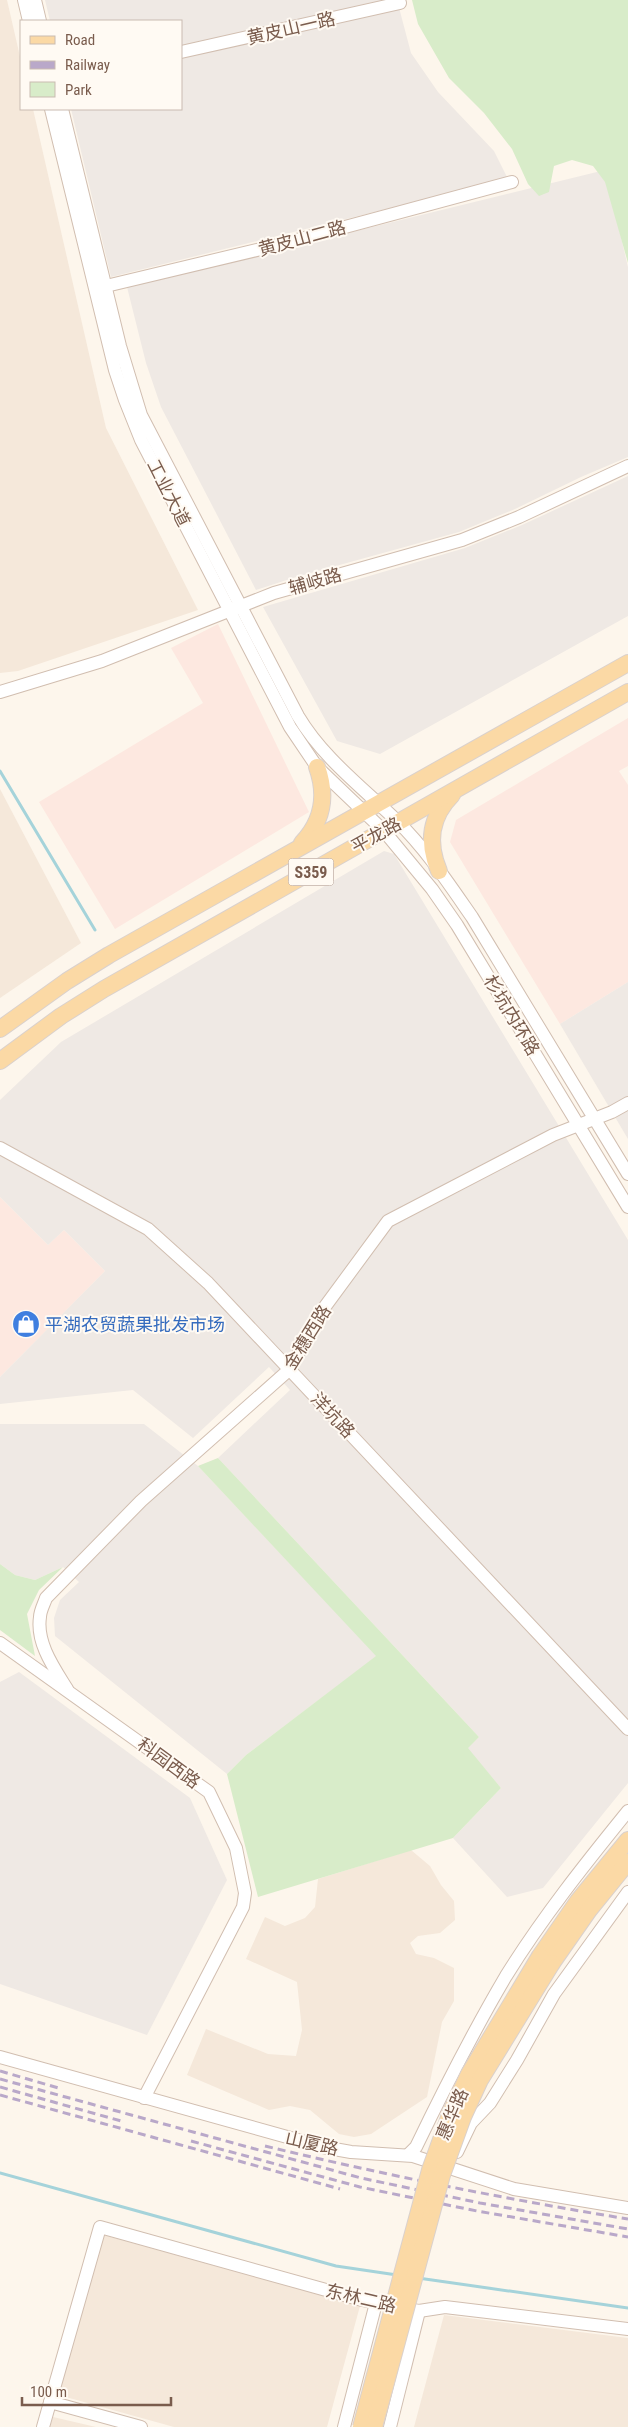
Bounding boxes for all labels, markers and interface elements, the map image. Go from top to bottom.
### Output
street label: 黄皮山一路 [245,8,337,48]
legend [20,20,182,110]
text: Road [65,31,95,49]
text: Railway [65,56,110,74]
text: Park [65,81,92,99]
street label: 黄皮山二路 [256,216,348,260]
street label: 工业大道 [143,456,195,530]
street label: 辅岐路 [286,563,344,599]
street label: 平龙路 [347,813,405,857]
road number: S359 [288,859,334,886]
street label: 杉坑内环路 [480,971,544,1059]
street label: 金穗西路 [279,1301,335,1373]
shop icon: 平湖农贸蔬果批发市场 [11,1309,41,1339]
place label: 平湖农贸蔬果批发市场 [45,1314,225,1335]
street label: 洋坑路 [307,1388,359,1442]
street label: 科园西路 [134,1733,204,1793]
street label: 惠华路 [432,2085,472,2143]
street label: 山厦路 [283,2127,341,2159]
street label: 东林二路 [324,2280,398,2316]
scale bar [22,2374,171,2406]
text: 100 m [30,2383,67,2401]

